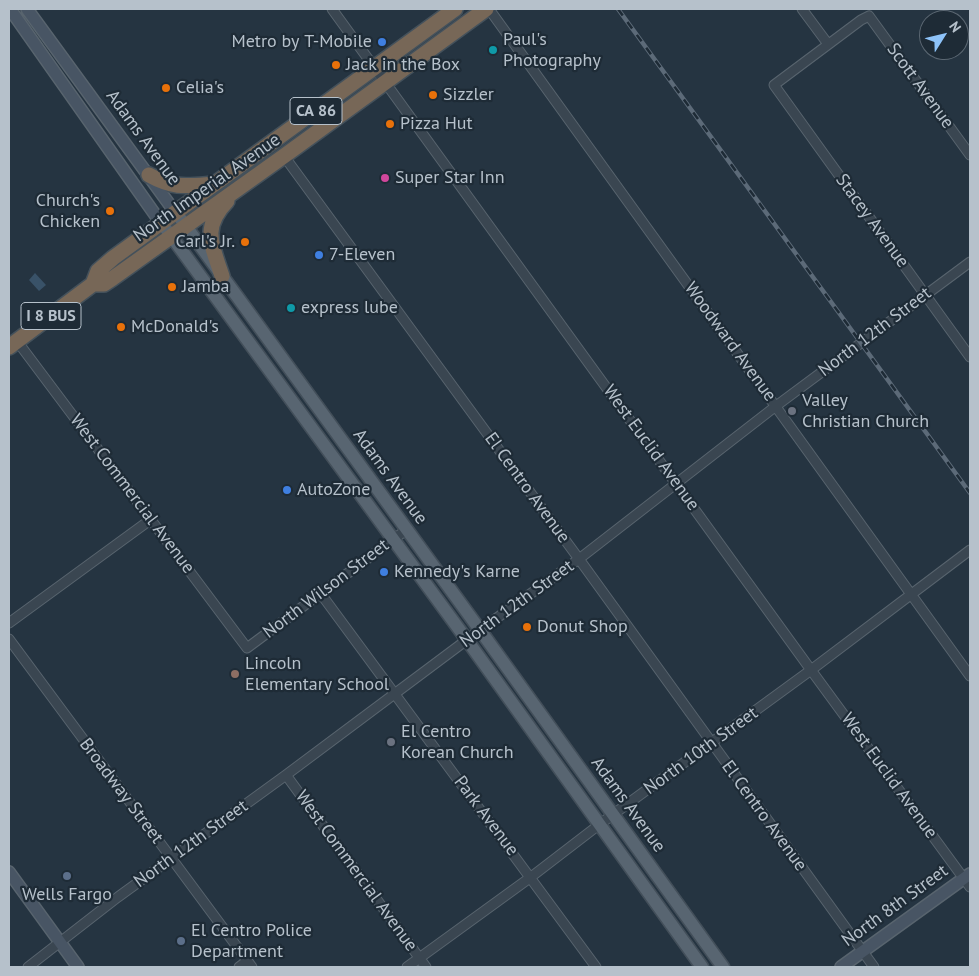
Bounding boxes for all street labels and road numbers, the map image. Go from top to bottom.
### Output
street label: Scott Avenue [882,39,958,133]
street label: Adams Avenue [101,86,185,190]
road number: CA 86 [290,98,342,124]
street label: North Imperial Avenue [130,129,284,247]
street label: Stacey Avenue [831,170,913,272]
street label: Woodward Avenue [679,278,781,406]
street label: North 12th Street [814,283,936,381]
road number: I 8 BUS [21,302,81,330]
street label: West Euclid Avenue [598,381,704,515]
street label: West Commercial Avenue [65,410,199,578]
street label: Adams Avenue [348,425,432,529]
street label: El Centro Avenue [480,429,574,547]
street label: North Wilson Street [259,535,393,643]
street label: North 12th Street [456,555,578,653]
street label: North 10th Street [640,702,762,800]
street label: West Euclid Avenue [836,709,942,843]
street label: Broadway Street [74,734,168,848]
street label: Adams Avenue [586,753,670,857]
street label: El Centro Avenue [717,757,811,875]
street label: Park Avenue [449,772,523,860]
street label: West Commercial Avenue [290,786,422,956]
street label: North 12th Street [130,795,252,893]
street label: North 8th Street [838,860,952,952]

